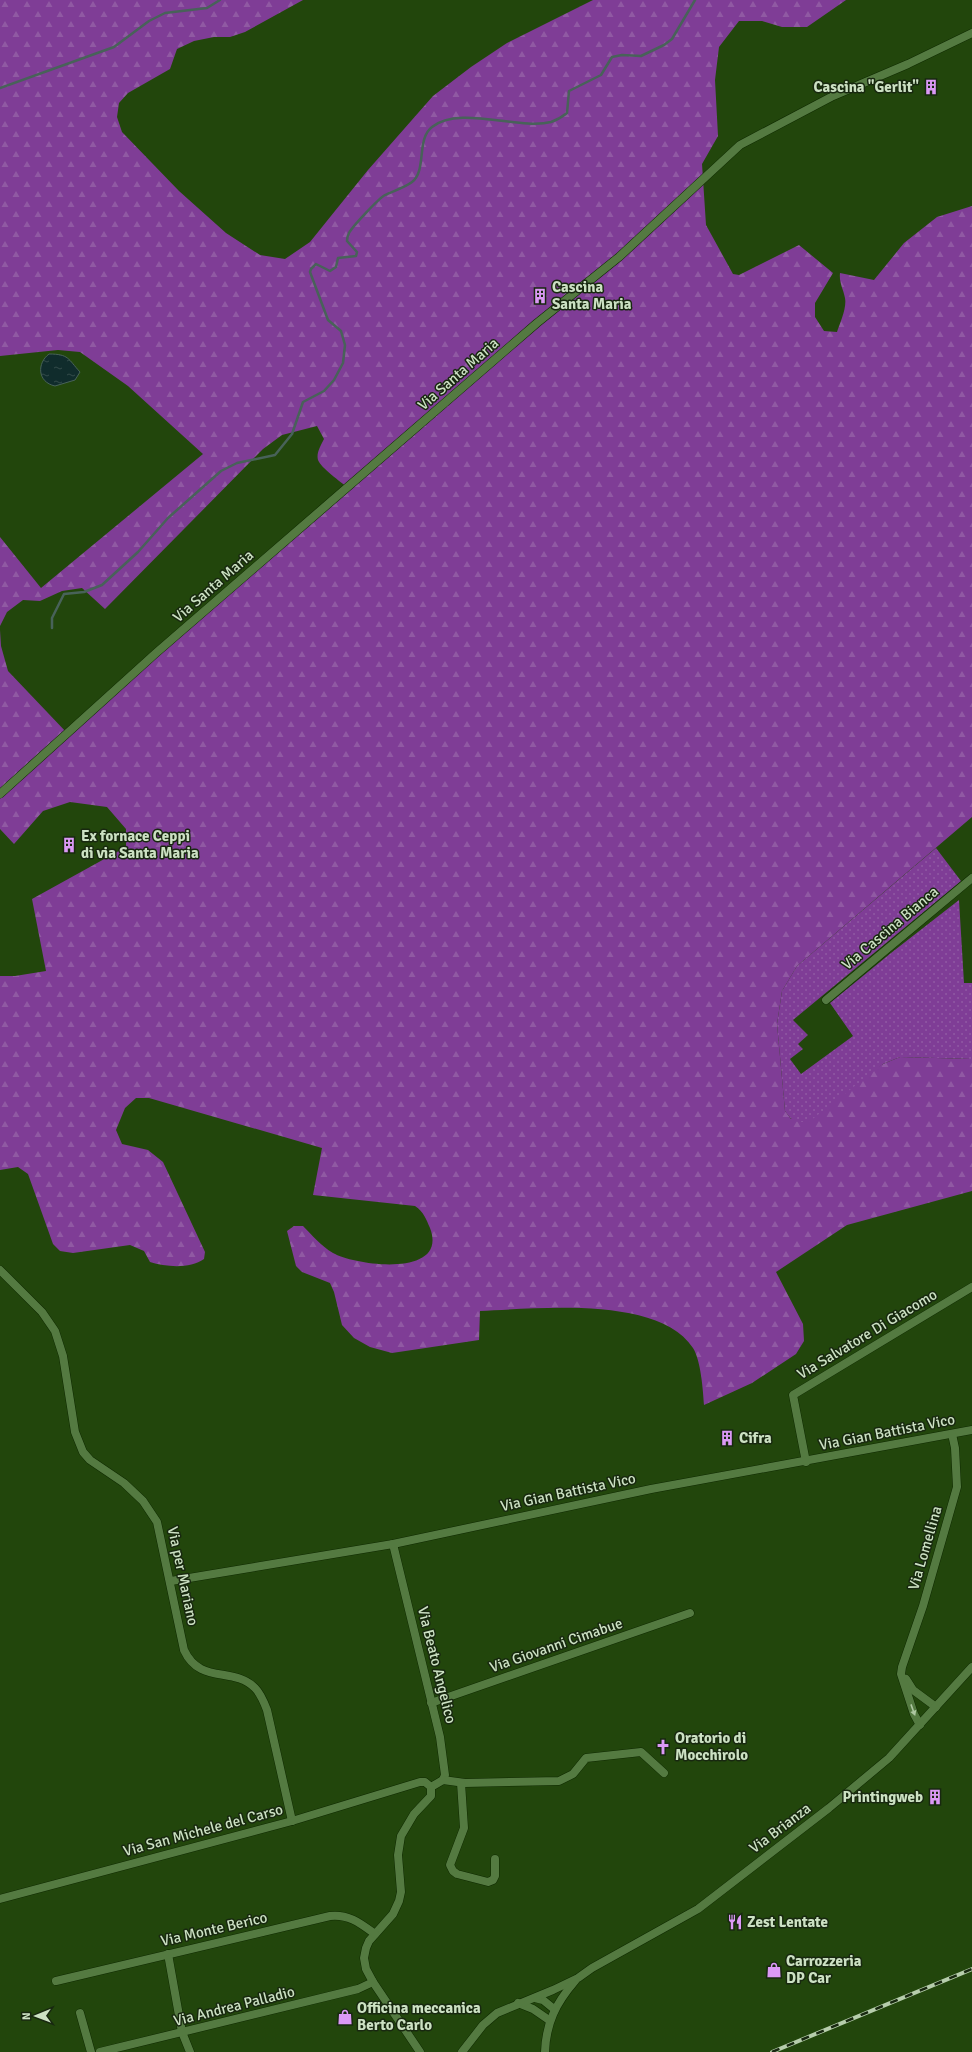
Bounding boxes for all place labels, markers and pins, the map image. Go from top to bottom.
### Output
place label: Cascina "Gerlit" [813,78,919,96]
building icon: Cascina "Gerlit" [922,78,940,96]
place label: Cascina Santa Maria [552,278,632,313]
building icon: Cascina Santa Maria [531,287,549,305]
place label: Ex fornace Ceppi di via Santa Maria [81,827,199,862]
building icon: Ex fornace Ceppi di via Santa Maria [60,836,78,854]
building icon: Cifra [718,1429,736,1447]
place label: Cifra [739,1429,772,1447]
place label: Oratorio di Mocchirolo [675,1729,748,1764]
church icon: Oratorio di Mocchirolo [654,1738,672,1756]
place label: Printingweb [842,1788,923,1806]
building icon: Printingweb [926,1788,944,1806]
restaurant icon: Zest Lentate [726,1913,744,1931]
place label: Zest Lentate [747,1913,828,1931]
place label: Carrozzeria DP Car [786,1952,862,1987]
shop icon: Carrozzeria DP Car [765,1961,783,1979]
place label: Officina meccanica Berto Carlo [357,1999,481,2034]
shop icon: Officina meccanica Berto Carlo [336,2008,354,2026]

